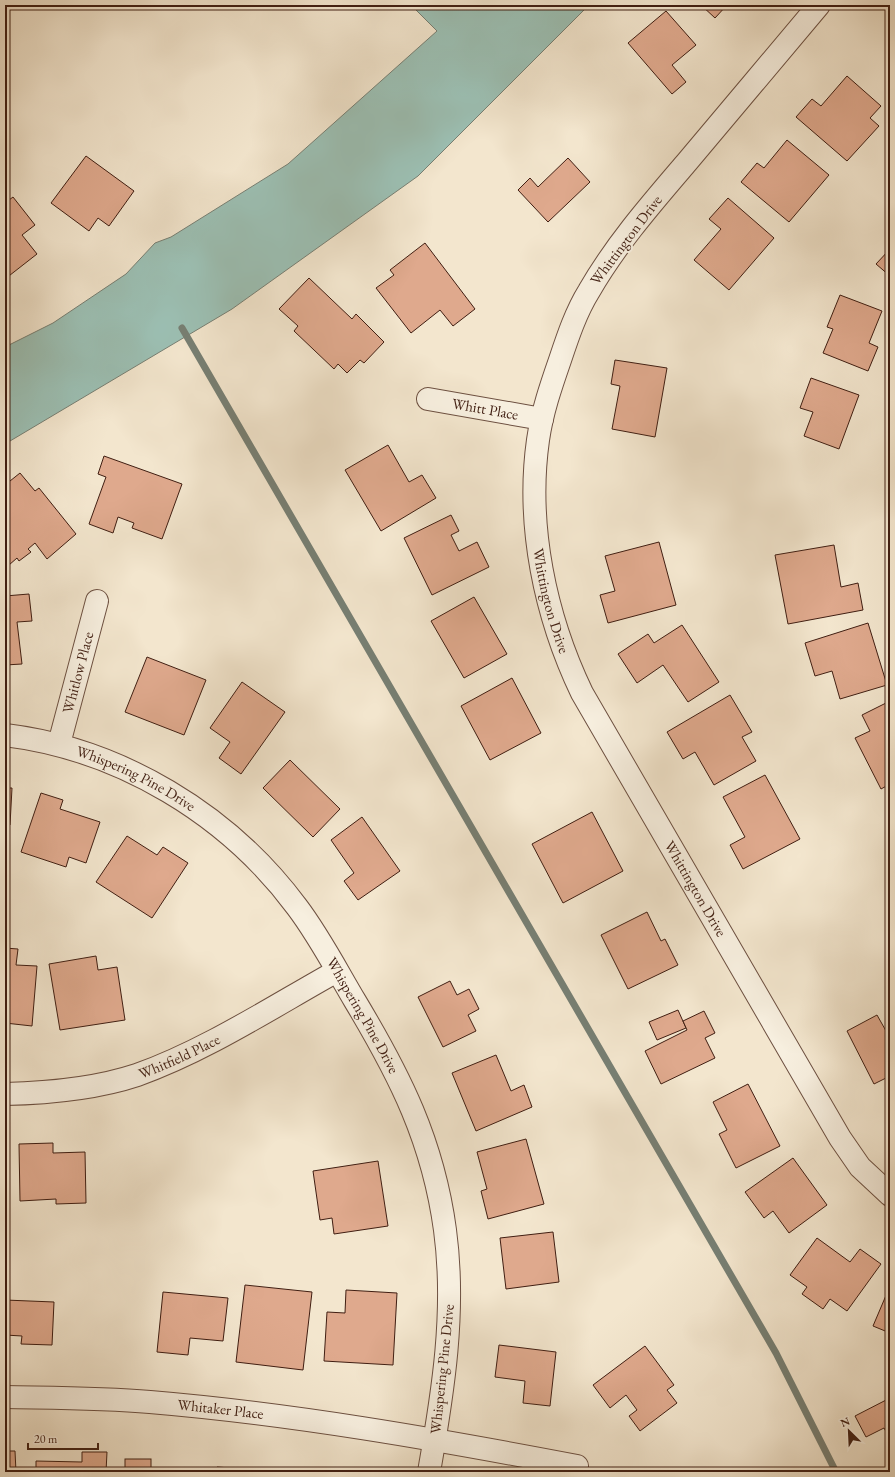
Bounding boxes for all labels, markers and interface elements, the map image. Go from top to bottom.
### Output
street label: Whittington Drive [586,191,666,288]
street label: Whitt Place [450,393,520,424]
street label: Whittington Drive [529,547,574,656]
street label: Whitlow Place [58,629,97,715]
street label: Whispering Pine Drive [74,741,200,815]
street label: Whittington Drive [661,837,731,940]
street label: Whispering Pine Drive [323,954,404,1077]
street label: Whitfield Place [136,1029,223,1083]
street label: Whispering Pine Drive [425,1303,458,1435]
street label: Whitaker Place [177,1395,265,1423]
north arrow [829,1411,869,1451]
text: N [838,1414,852,1430]
scale bar [28,1425,98,1451]
text: 20 m [34,1431,58,1447]

